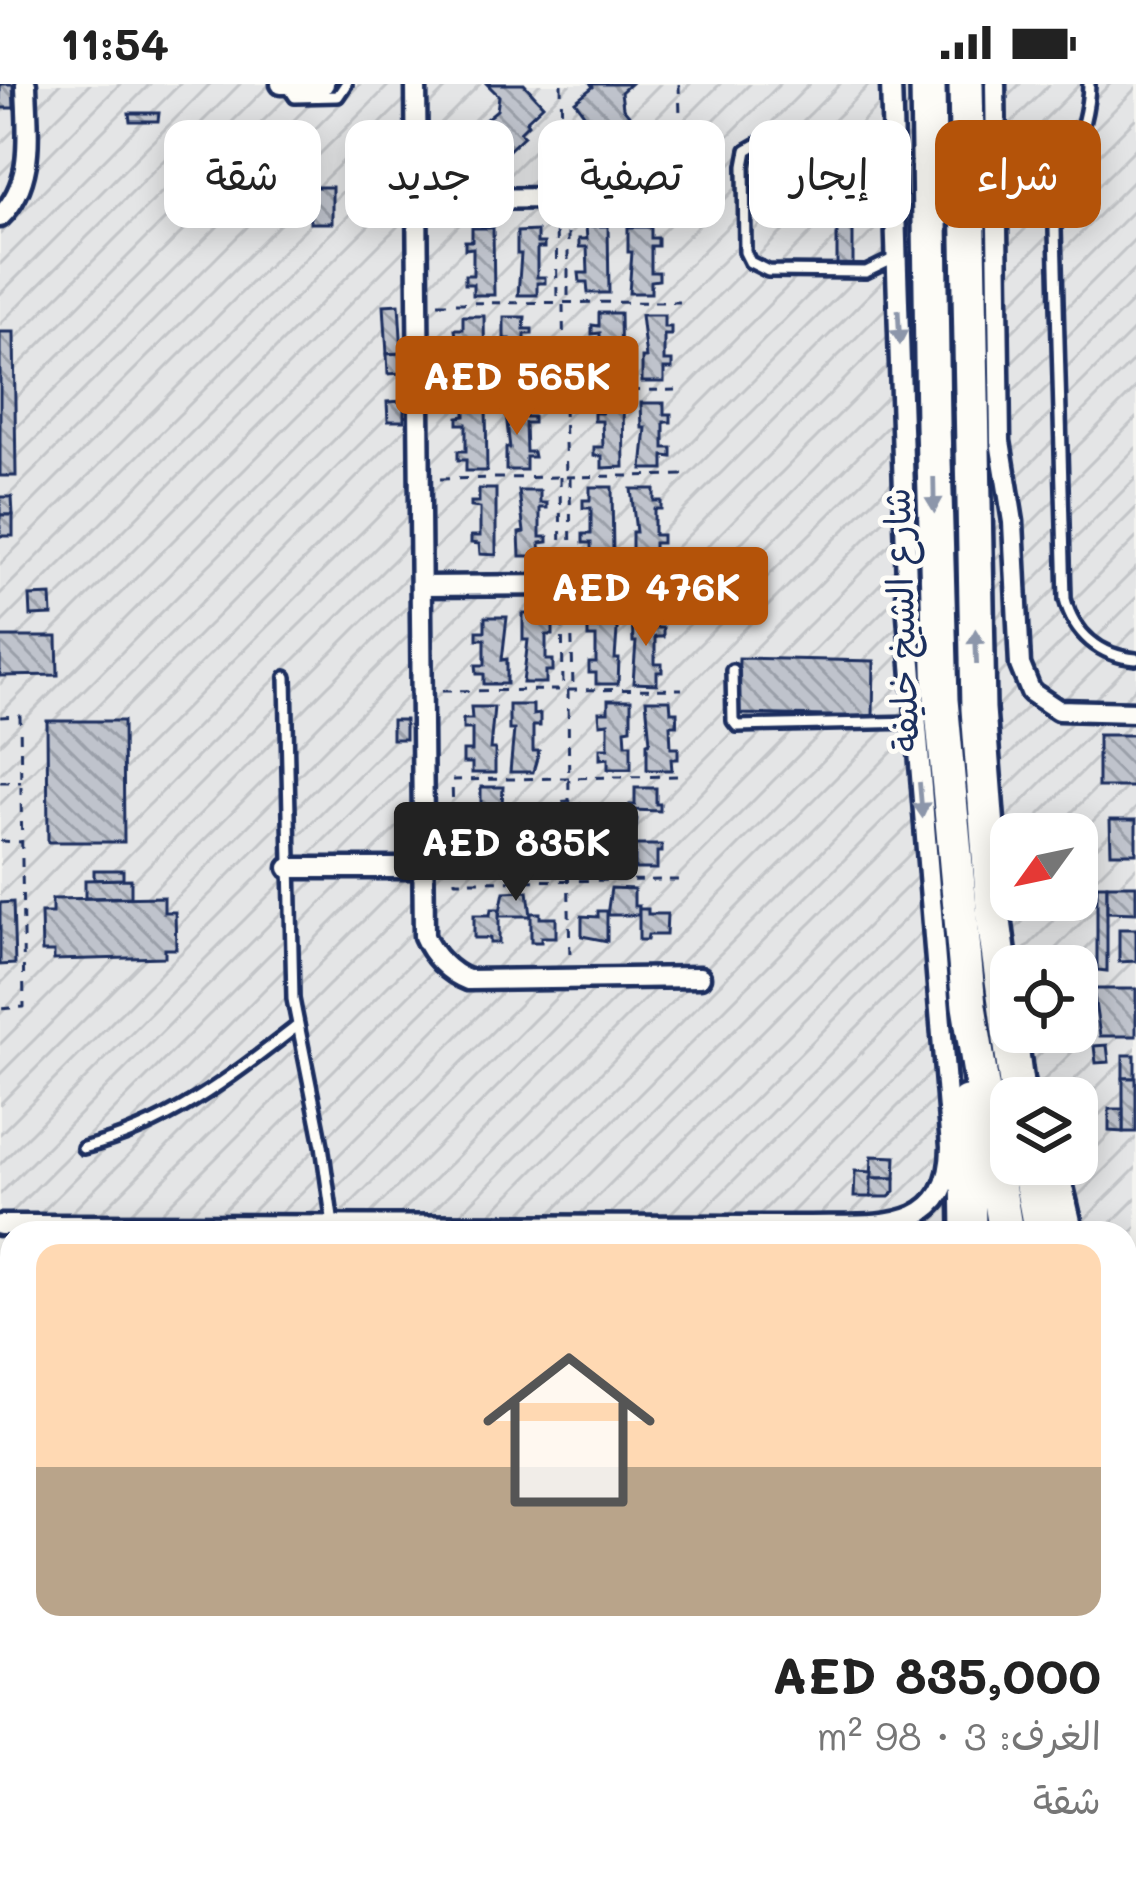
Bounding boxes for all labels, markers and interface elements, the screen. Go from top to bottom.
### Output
text: 11:54 [60,13,169,71]
chip: شقة [164,120,321,228]
chip: جديد [345,120,514,228]
chip: تصفية [538,120,725,228]
chip: إيجار [749,120,911,228]
chip: شراء [935,120,1101,228]
one-way arrow [890,309,909,347]
pin: AED 565K [393,336,641,438]
text: AED 565K [423,349,611,400]
one-way arrow [925,477,944,515]
street label: شارع الشيخ خليفة [871,487,932,753]
pin: AED 476K [522,547,770,649]
text: AED 476K [551,560,741,611]
one-way arrow [966,627,985,665]
one-way arrow [912,782,931,819]
pin: AED 835K [392,802,640,904]
north arrow [990,813,1098,921]
map controls [990,813,1098,1185]
text: AED 835K [421,815,611,866]
button: locate [990,945,1098,1053]
button: layers [990,1077,1098,1185]
icon: home [461,1322,677,1538]
text: AED 835,000 [772,1640,1101,1707]
text: الغرف: 3 · 98 m² [817,1709,1101,1760]
text: شقة [1033,1773,1101,1824]

